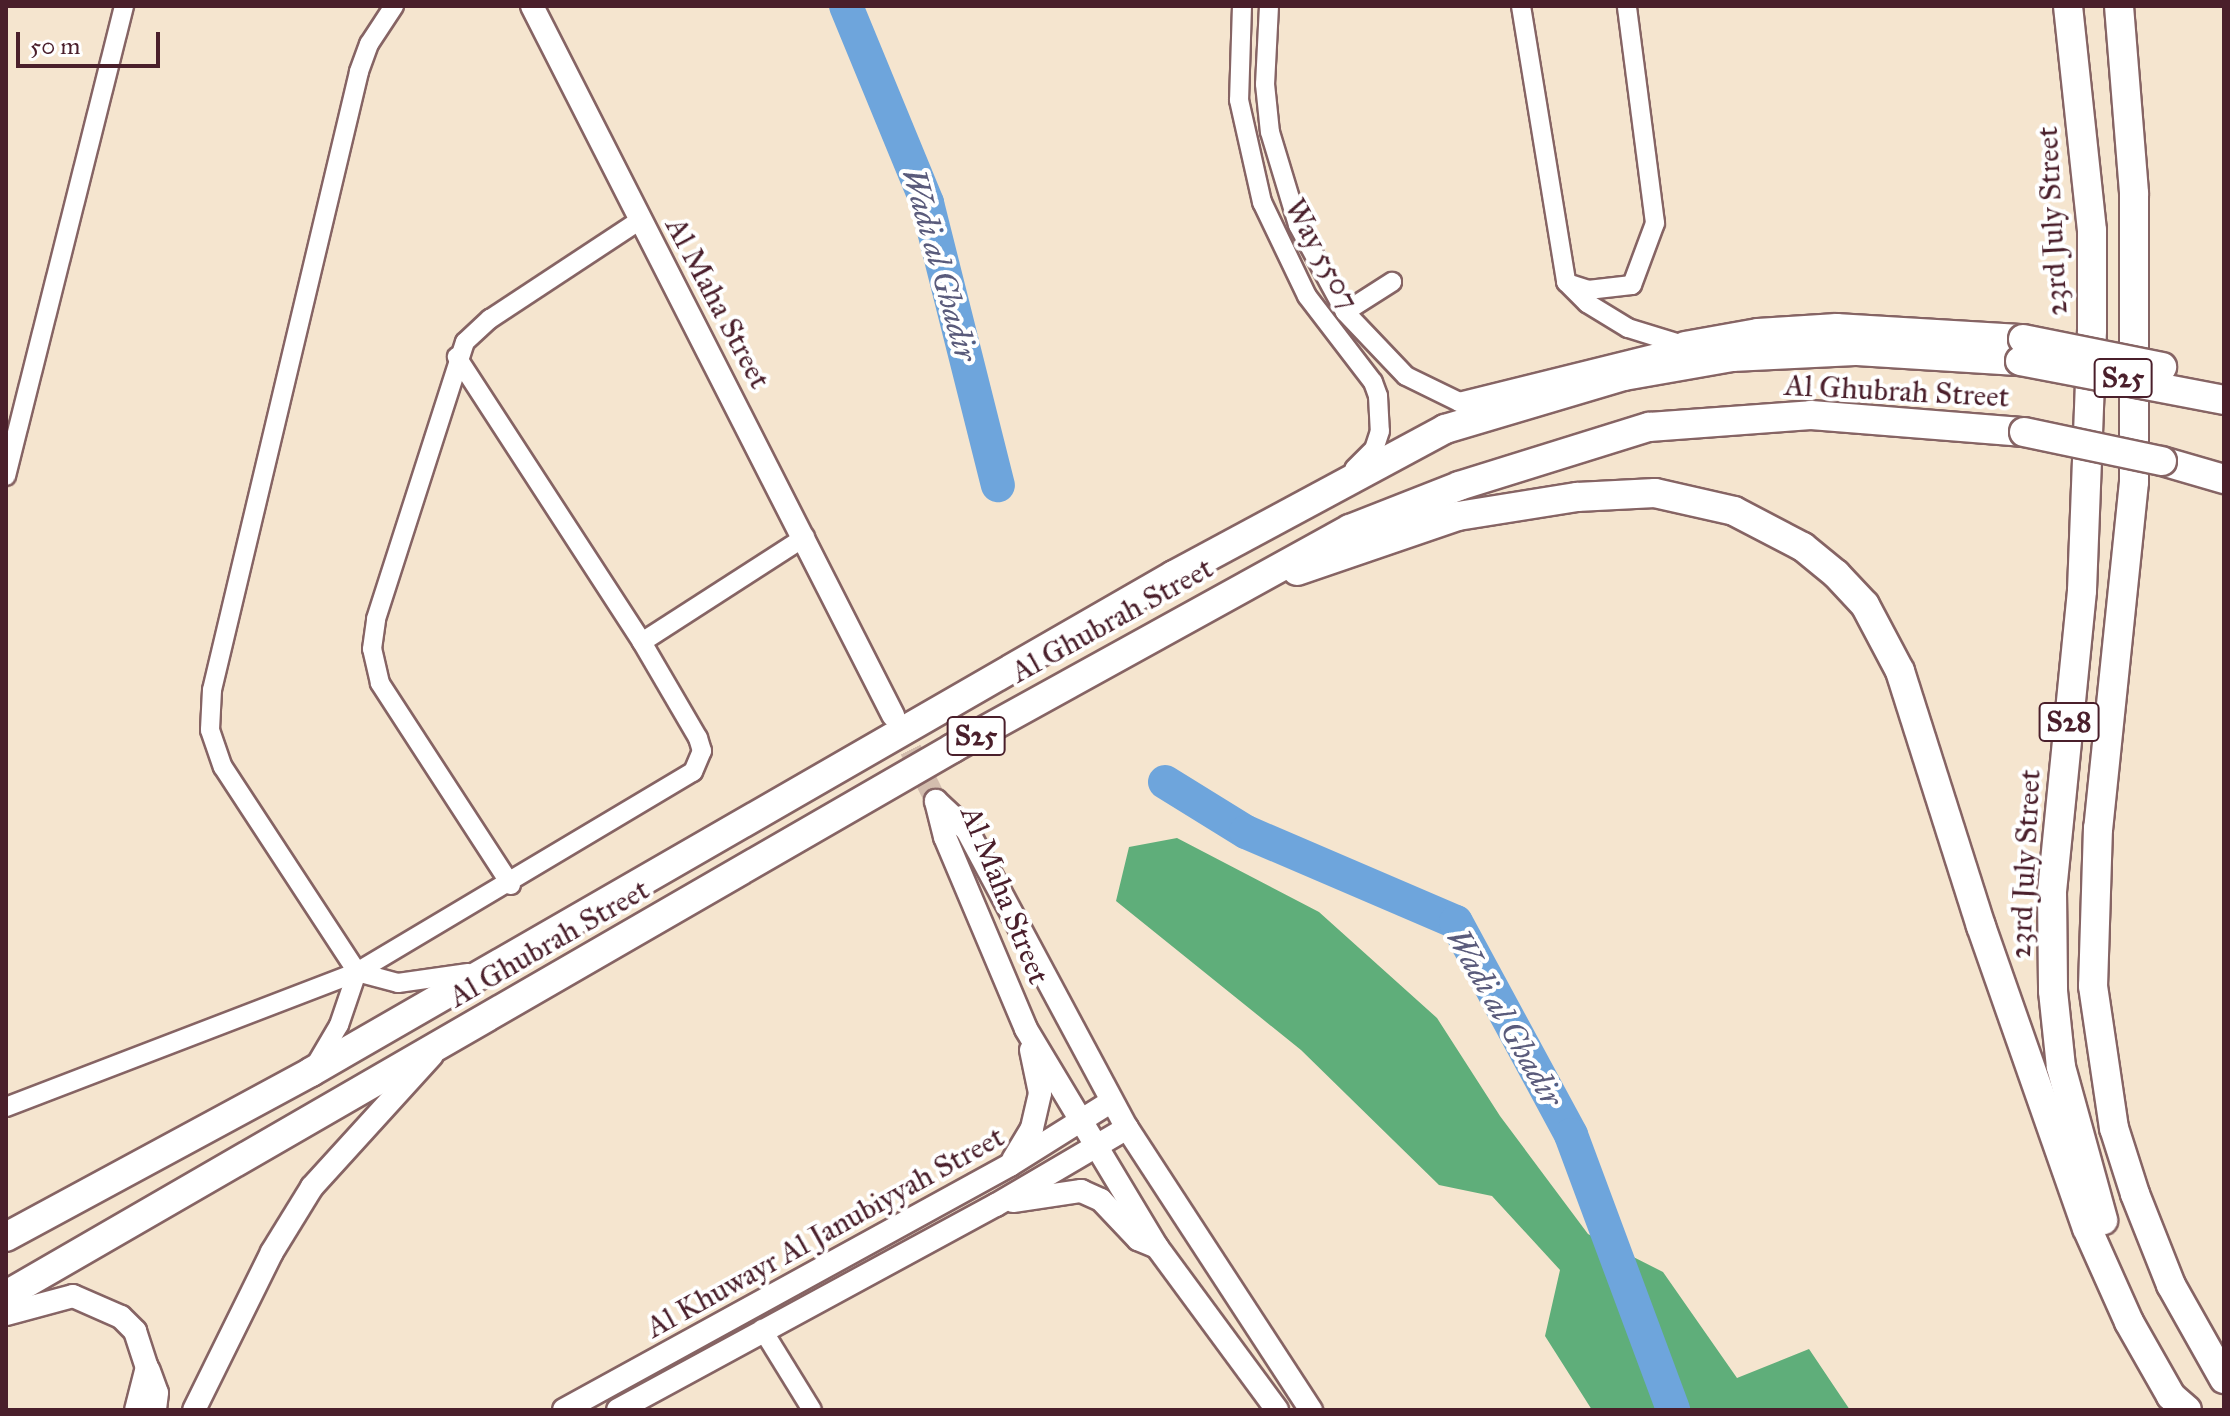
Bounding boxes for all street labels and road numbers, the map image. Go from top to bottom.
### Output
street label: 23rd July Street [2029,125,2075,317]
street label: Way 5507 [1277,192,1367,316]
street label: Al Maha Street [658,211,778,395]
road number: S25 [2093,354,2153,402]
street label: Al Ghubrah Street [1784,367,2010,415]
street label: Al Ghubrah Street [1005,550,1219,690]
road number: S28 [2037,698,2101,746]
road number: S25 [946,712,1006,760]
street label: 23rd July Street [2002,768,2048,960]
street label: Al Maha Street [953,801,1057,989]
street label: Al Ghubrah Street [442,871,656,1015]
street label: Al Khuwayr Al Janubiyyah Street [640,1118,1010,1346]

